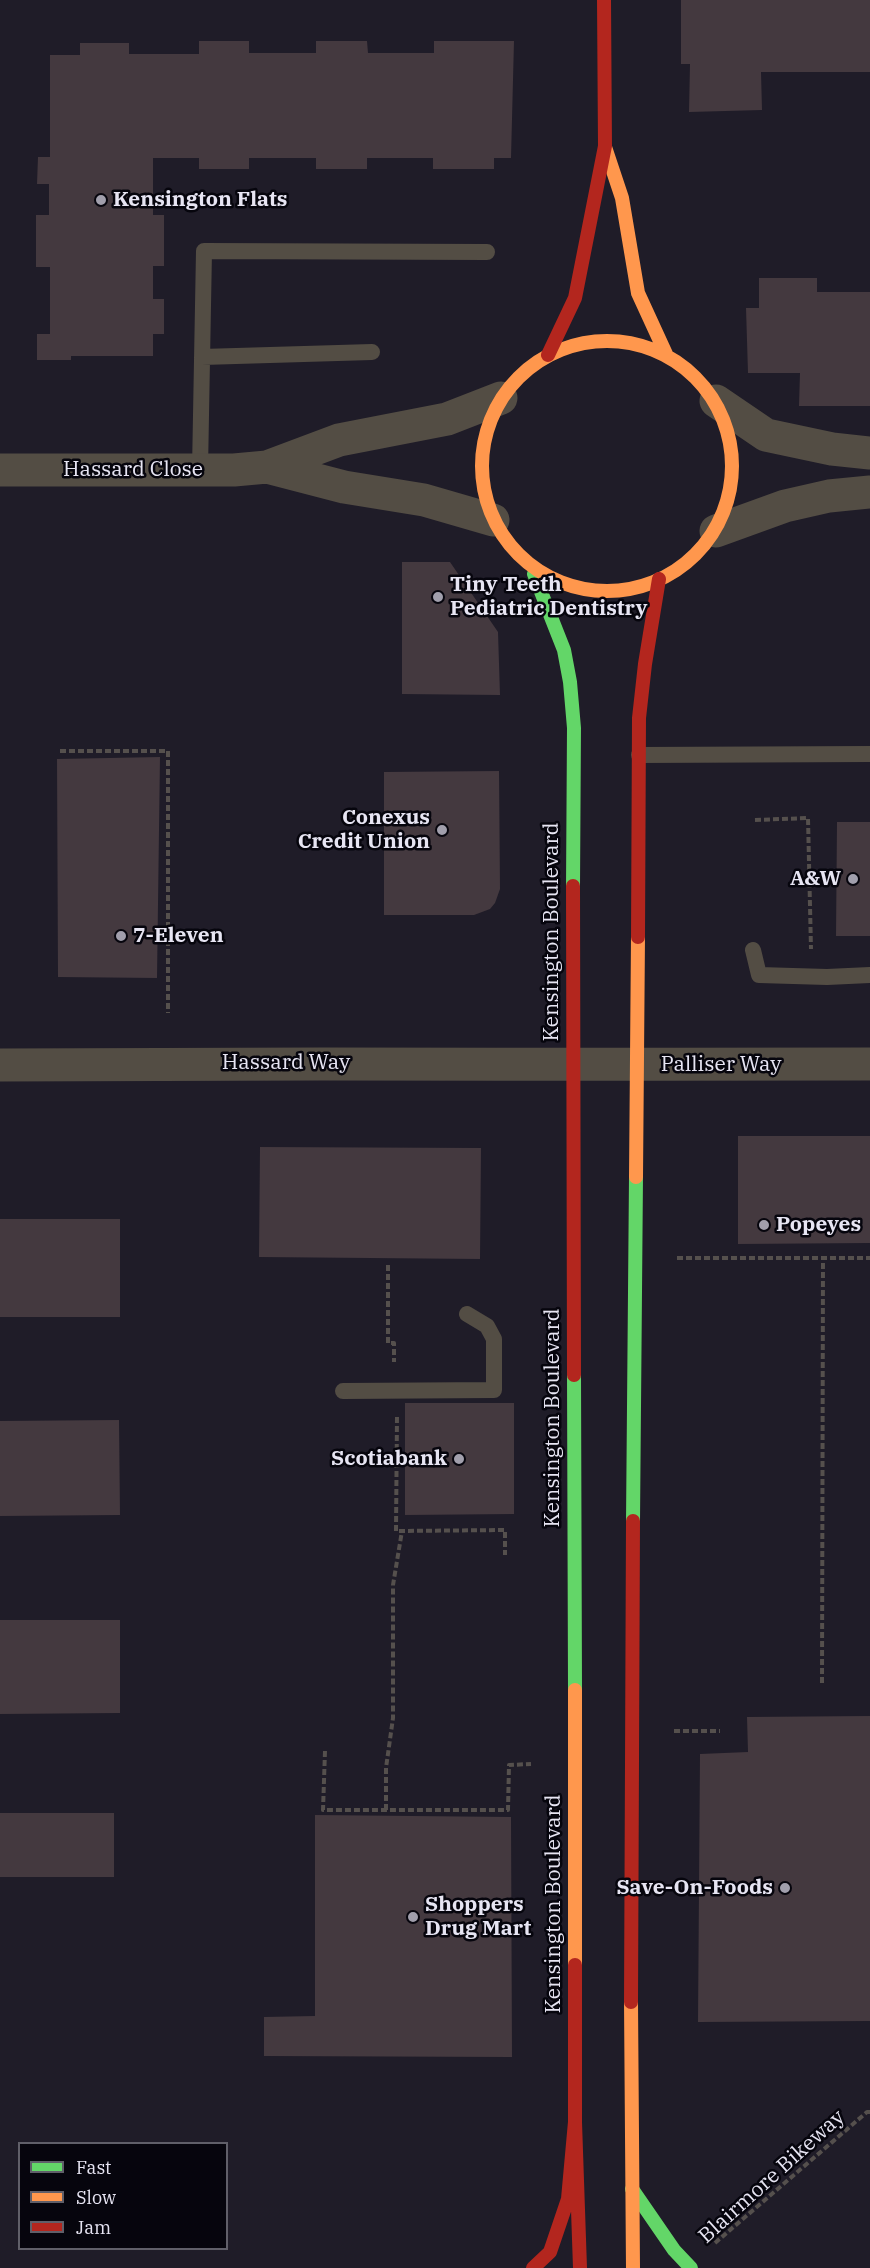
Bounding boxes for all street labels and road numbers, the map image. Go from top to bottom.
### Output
street label: Hassard Close [63,457,203,483]
street label: Kensington Boulevard [539,822,565,1042]
street label: Hassard Way [222,1050,350,1076]
street label: Palliser Way [661,1052,781,1078]
street label: Kensington Boulevard [540,1308,566,1528]
street label: Kensington Boulevard [541,1794,567,2014]
street label: Blairmore Bikeway [694,2105,850,2249]

